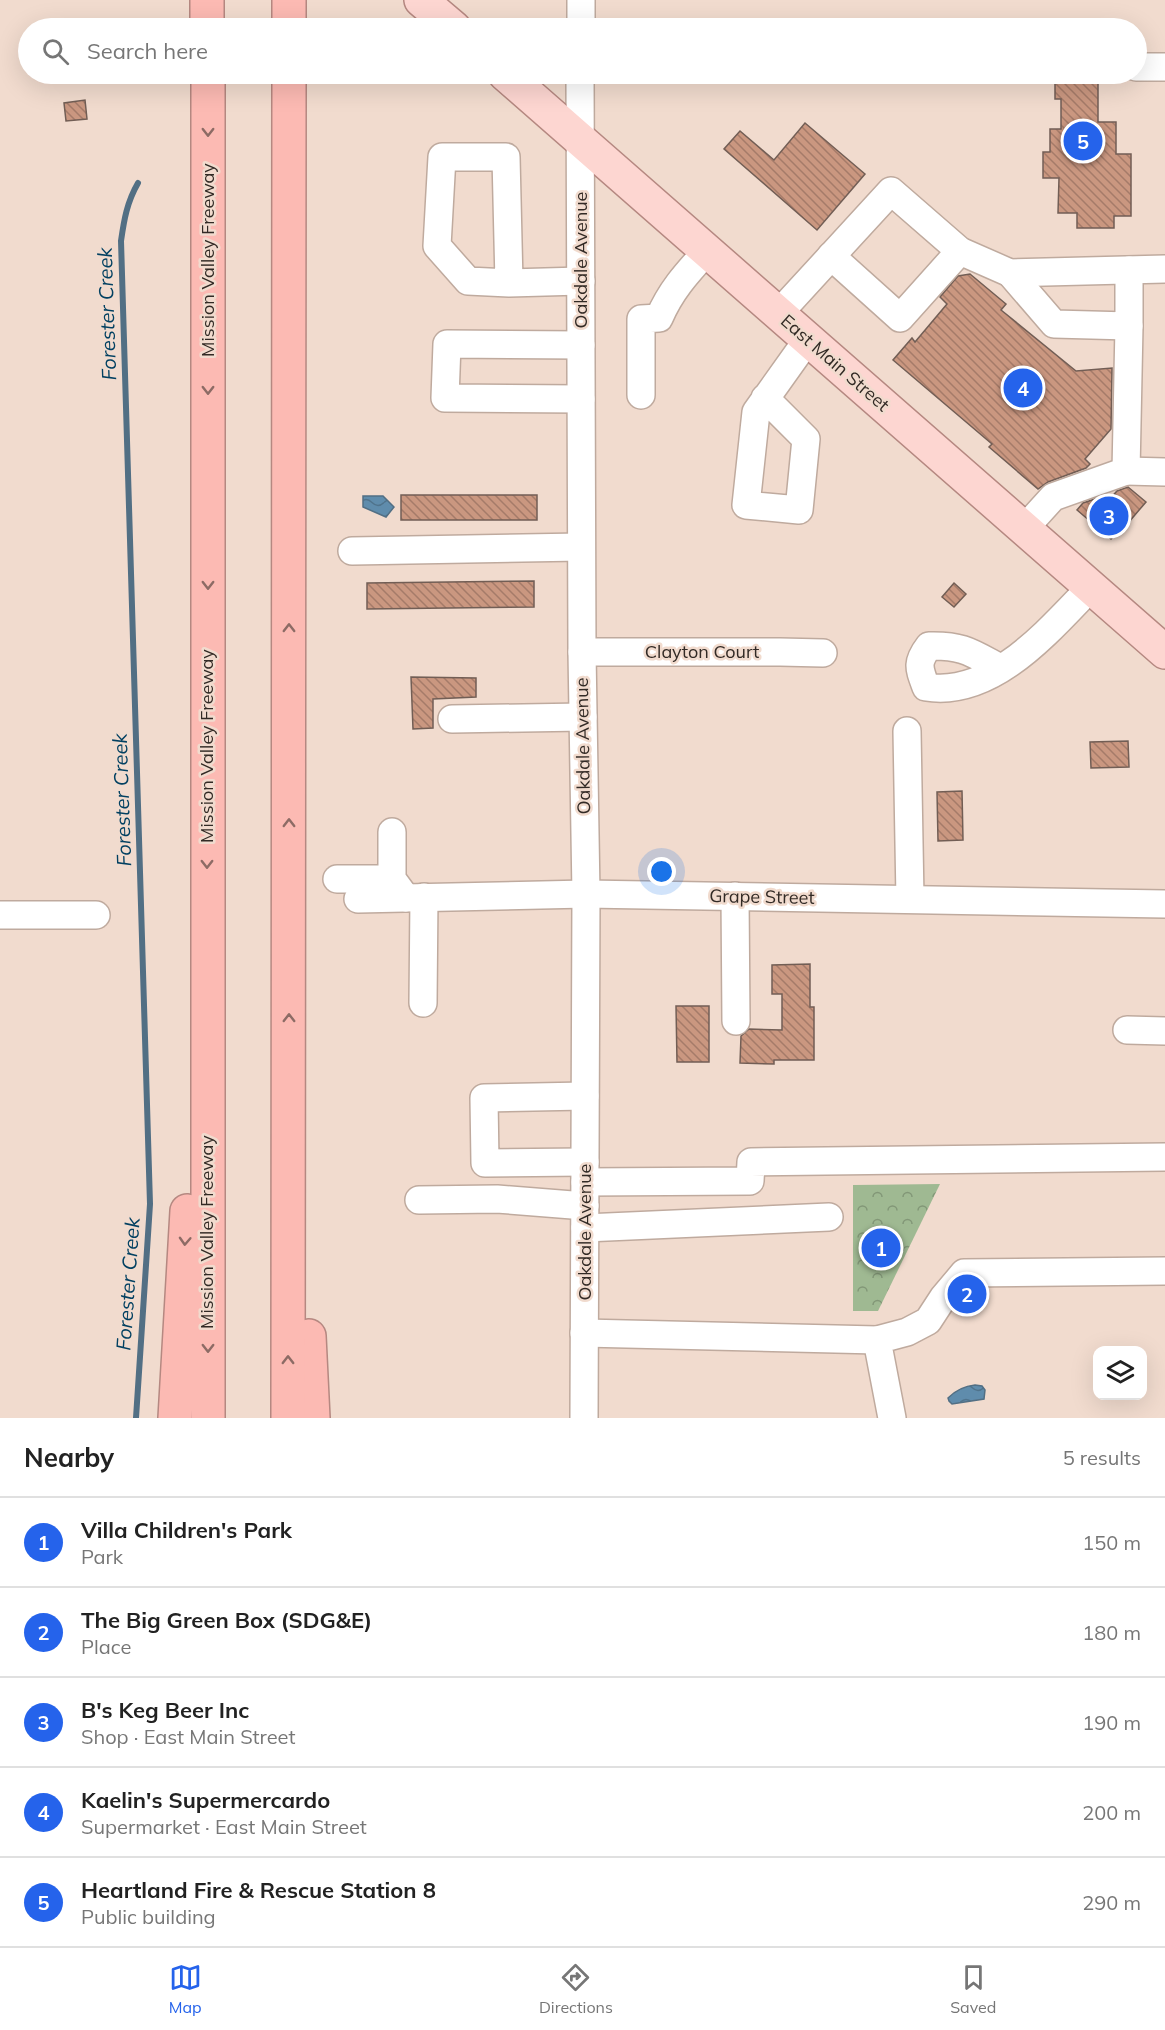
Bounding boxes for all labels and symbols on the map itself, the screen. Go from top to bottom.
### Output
pin: 5 [1064,118,1102,164]
one-way arrow [202,127,214,136]
street label: Mission Valley Freeway [196,163,219,357]
street label: Oakdale Avenue [569,192,592,328]
water label: Forester Creek [92,246,121,381]
street label: East Main Street [776,309,894,416]
pin: 4 [1004,366,1042,410]
one-way arrow [202,385,214,394]
pin: 3 [1090,494,1128,538]
one-way arrow [202,580,214,589]
one-way arrow [283,623,295,632]
street label: Clayton Court [645,640,759,663]
street label: Mission Valley Freeway [195,649,218,843]
street label: Oakdale Avenue [570,677,595,815]
water label: Forester Creek [107,732,136,867]
one-way arrow [283,818,295,827]
your location [647,857,676,886]
one-way arrow [201,859,213,868]
street label: Grape Street [709,884,815,909]
one-way arrow [283,1013,295,1022]
street label: Mission Valley Freeway [195,1135,218,1329]
street label: Oakdale Avenue [573,1164,596,1300]
water label: Forester Creek [110,1216,145,1351]
pin: 1 [862,1226,900,1270]
one-way arrow [178,1237,191,1246]
pin: 2 [948,1272,986,1316]
one-way arrow [201,1344,214,1353]
one-way arrow [282,1355,294,1364]

